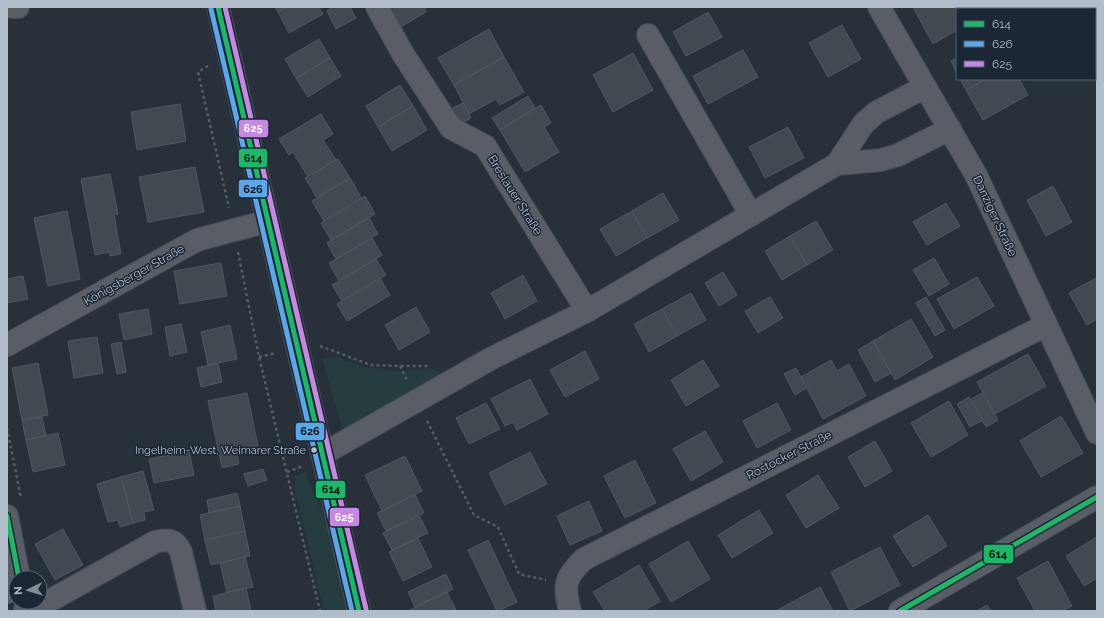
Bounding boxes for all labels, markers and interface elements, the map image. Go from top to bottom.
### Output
legend [956,8,1096,80]
text: 614 [992,17,1011,31]
text: 626 [992,37,1013,51]
text: 625 [992,57,1012,71]
line badge: 625 [238,119,269,138]
text: 625 [244,122,262,135]
line badge: 614 [238,148,268,168]
text: 614 [244,152,262,165]
street label: Breslauer Straße [485,153,545,237]
street label: Danziger Straße [970,173,1020,259]
line badge: 626 [238,179,268,198]
text: 626 [243,183,263,196]
street label: Königsberger Straße [81,242,187,308]
line badge: 626 [295,422,325,441]
text: 626 [300,425,320,438]
street label: Rostocker Straße [744,427,834,483]
place label: Ingelheim-West, Weimarer Straße [135,444,307,457]
marker: Ingelheim-West, Weimarer Straße [309,445,319,455]
line badge: 614 [315,480,346,499]
text: 614 [322,483,340,496]
line badge: 625 [329,507,360,527]
text: 625 [335,511,353,524]
line badge: 614 [983,544,1014,564]
text: 614 [989,548,1007,561]
north arrow [8,570,48,610]
text: N [12,586,25,595]

